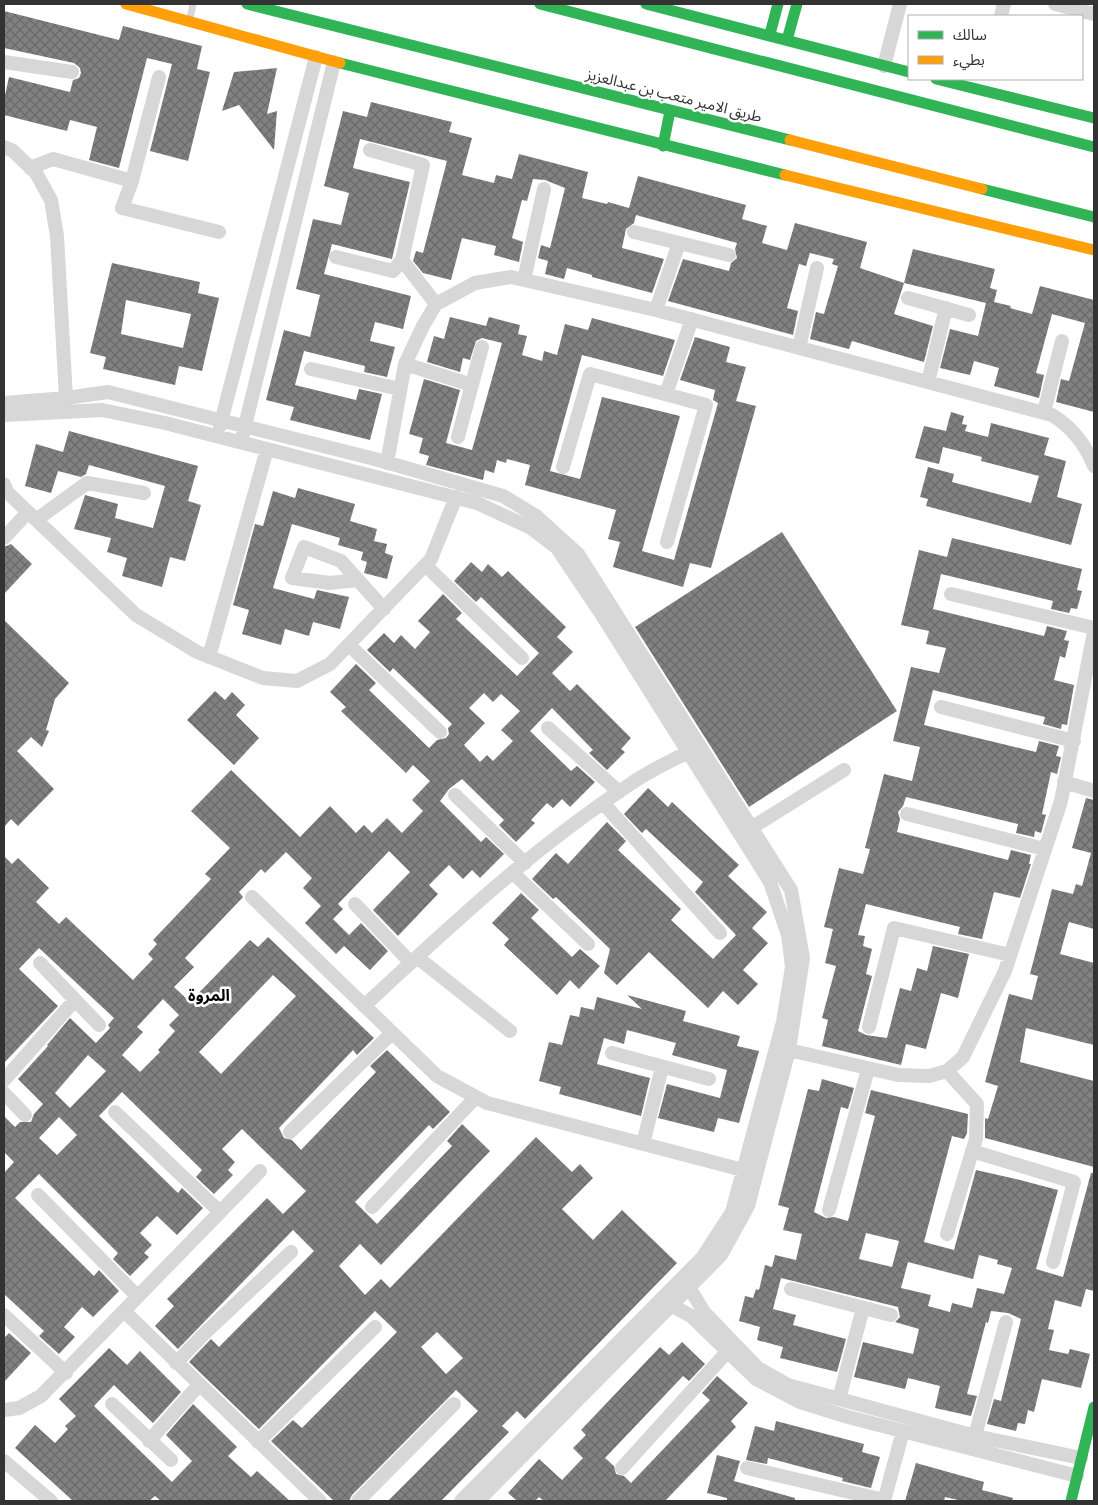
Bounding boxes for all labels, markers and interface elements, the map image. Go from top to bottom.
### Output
legend [908,15,1083,80]
text: سالك [953,25,987,46]
text: بطيء [953,50,985,71]
street label: طريق الامير متعب بن عبدالعزيز [583,64,764,128]
district label: المروة [188,985,230,1007]

